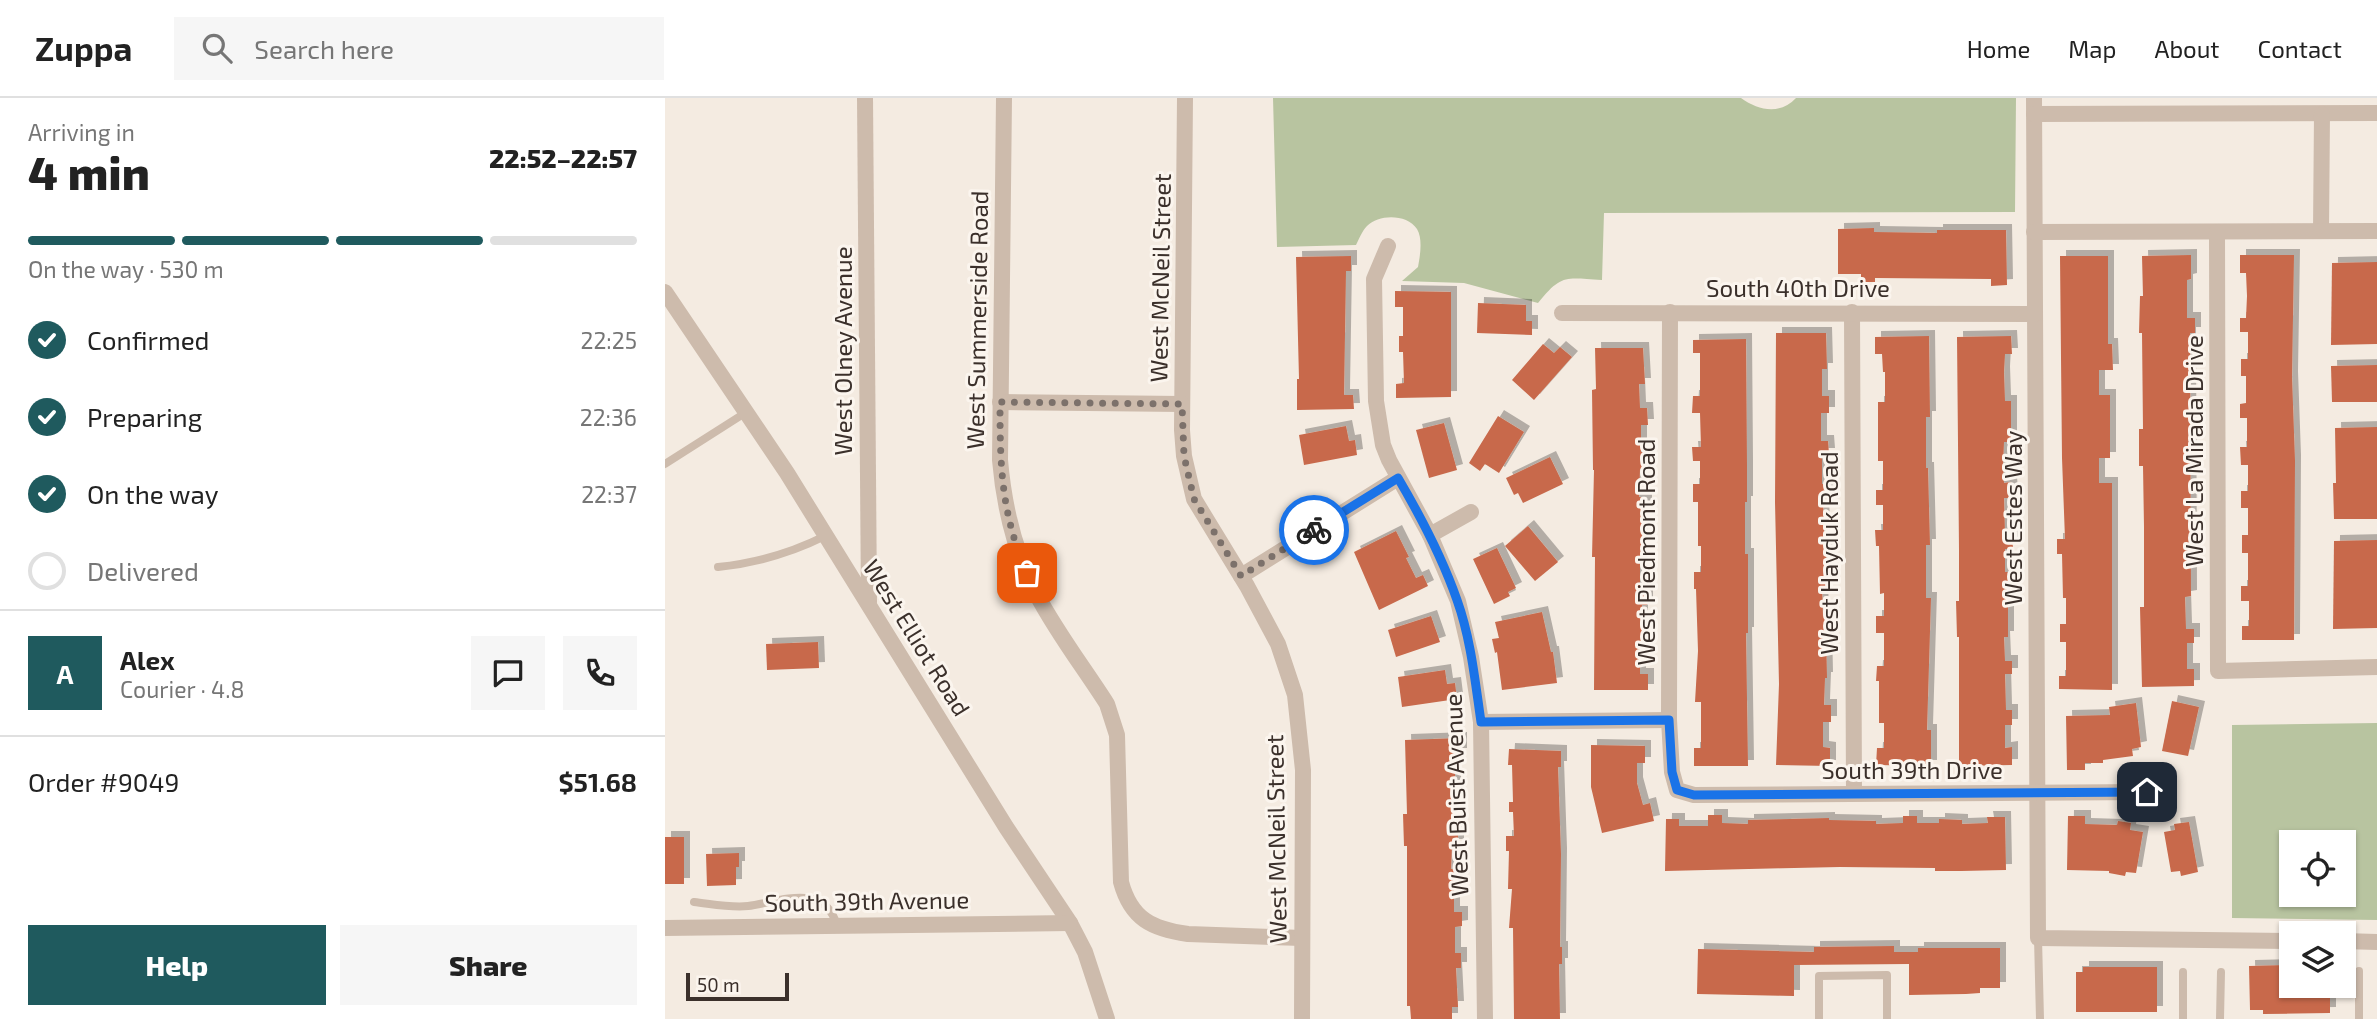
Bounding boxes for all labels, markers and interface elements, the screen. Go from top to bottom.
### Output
search box [174,17,664,80]
text: Zuppa [35,28,132,68]
icon: search [198,29,236,67]
text: Search here [254,33,394,64]
text: Home [1967,34,2030,63]
text: Map [2068,34,2116,63]
text: About [2154,34,2220,63]
text: Contact [2258,34,2342,63]
text: Arriving in [28,118,135,146]
text: 22:52–22:57 [489,142,637,173]
text: 4 min [28,144,150,199]
street label: West McNeil Street [1143,173,1176,383]
street label: West Summerside Road [960,190,993,450]
street label: West Olney Avenue [828,246,857,456]
text: On the way · 530 m [28,255,224,283]
street label: South 40th Drive [1706,273,1890,302]
icon: check [28,321,66,359]
text: Confirmed [87,324,210,355]
text: 22:25 [580,326,637,354]
street label: West La Mirada Drive [2179,335,2208,567]
icon: check [28,398,66,436]
text: Preparing [87,401,202,432]
text: 22:36 [580,403,637,431]
street label: West Estes Way [1998,430,2027,606]
street label: West Piedmont Road [1631,438,1660,666]
street label: West Hayduk Road [1814,451,1843,655]
icon: check [28,475,66,513]
text: On the way [87,478,218,509]
text: 22:37 [581,480,637,508]
courier [1279,495,1349,565]
icon: bike [1295,511,1333,549]
pin [997,543,1057,603]
street label: West Elliot Road [858,554,977,721]
icon: bag [1008,554,1046,592]
text: Delivered [87,555,199,586]
button: chat [471,636,545,710]
button: phone [563,636,637,710]
text: Alex [120,644,175,675]
text: A [57,658,73,689]
text: Courier · 4.8 [120,675,244,703]
street label: West Buist Avenue [1437,693,1474,897]
street label: West McNeil Street [1259,734,1292,944]
street label: South 39th Drive [1821,755,2003,784]
pin [2117,762,2177,822]
text: Order #9049 [28,766,179,797]
text: $51.68 [558,766,637,797]
icon: home [2128,773,2166,811]
map controls [2279,830,2356,998]
button: locate [2279,830,2356,907]
street label: South 39th Avenue [764,884,970,917]
button: layers [2279,921,2356,998]
button: Help [28,925,326,1005]
button: Share [340,925,637,1005]
scale bar [686,970,789,1002]
text: 50 m [697,973,740,996]

